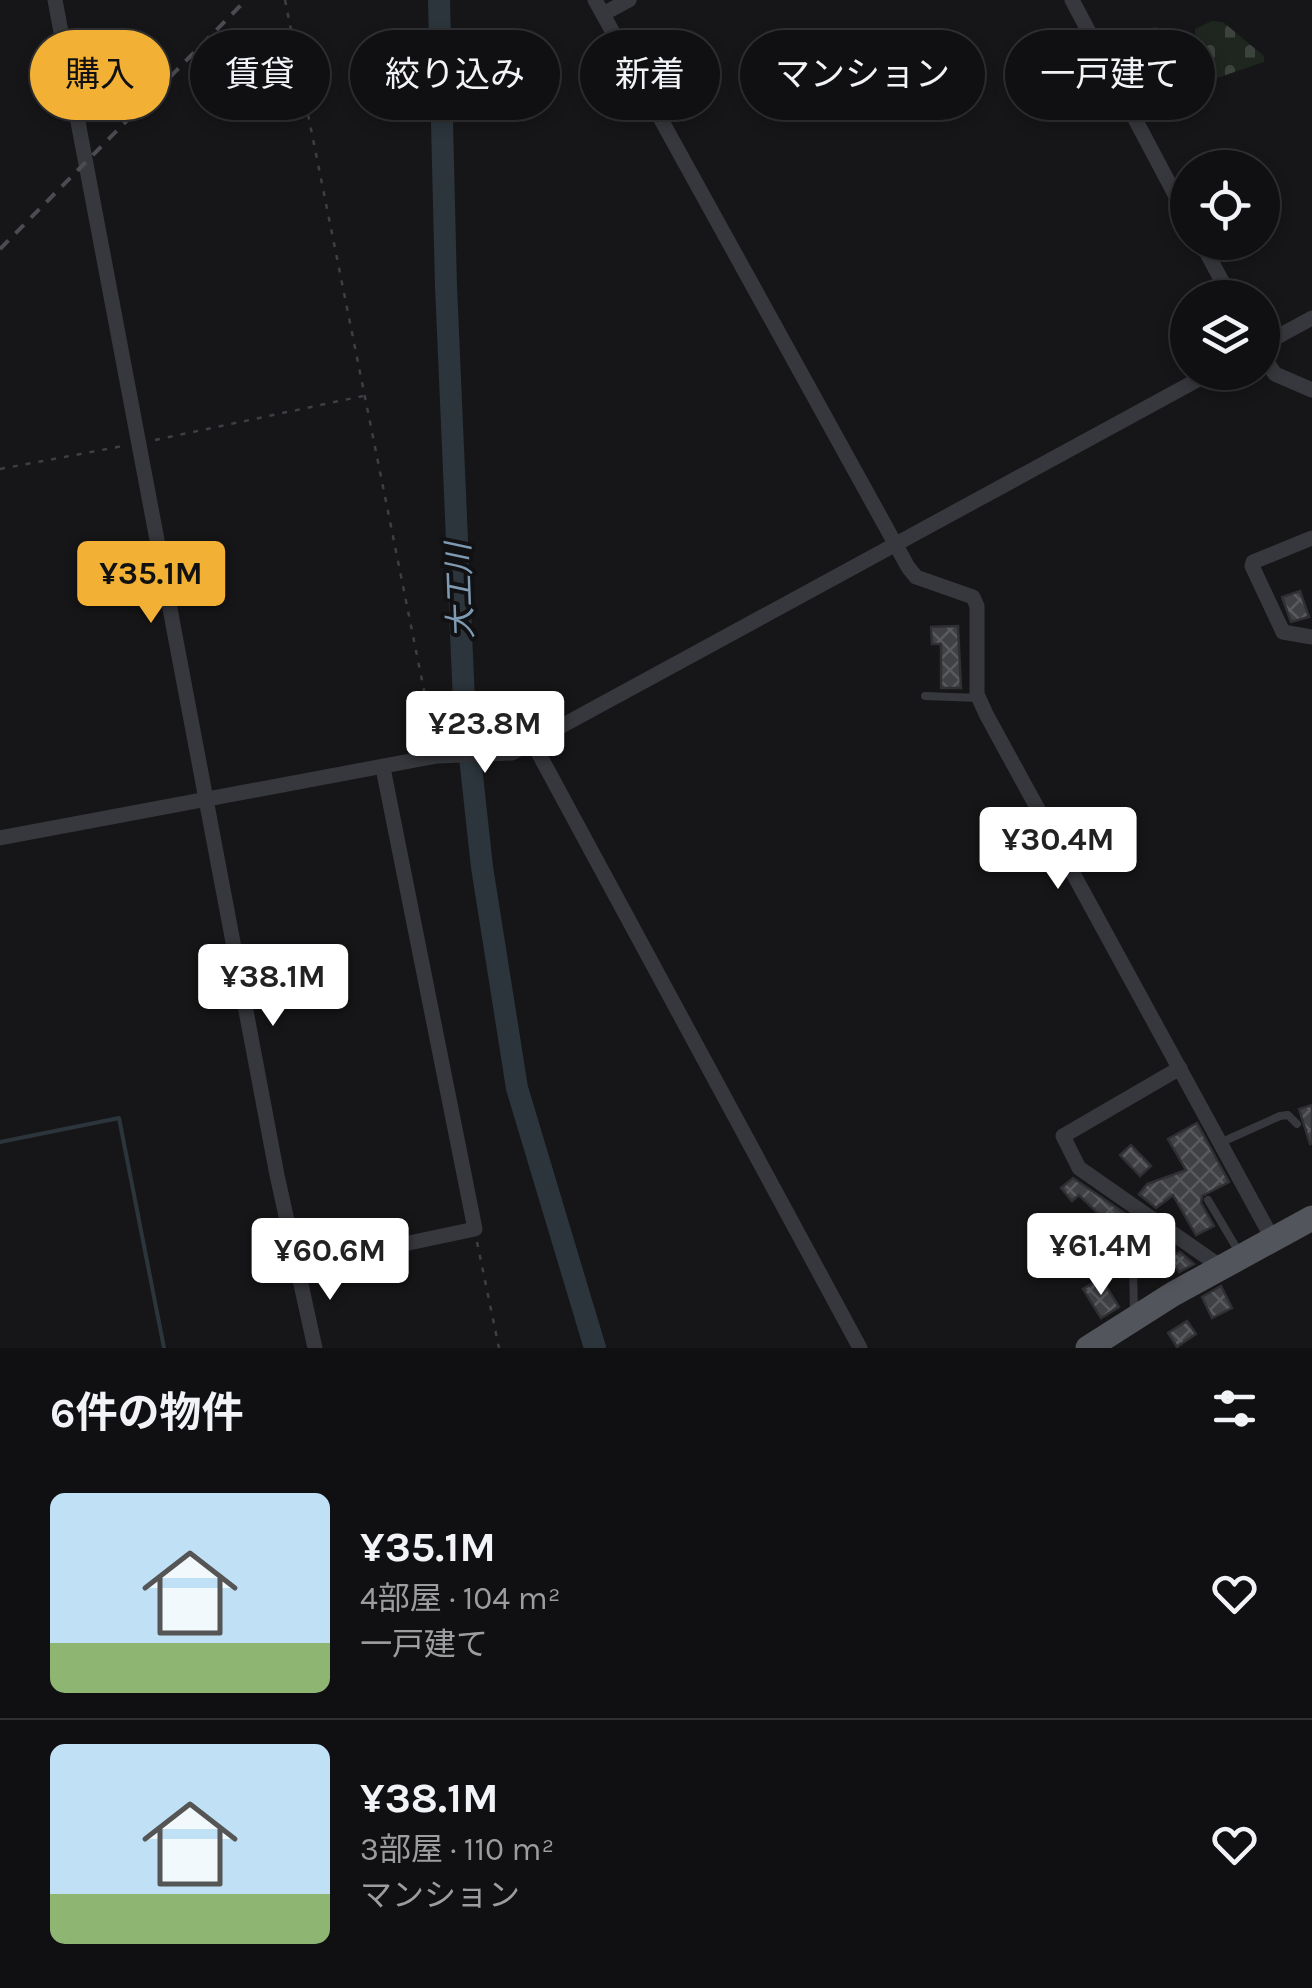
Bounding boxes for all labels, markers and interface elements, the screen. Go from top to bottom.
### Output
chip: 購入 [30,30,170,120]
chip: 賃貸 [190,30,330,120]
chip: 絞り込み [350,30,560,120]
chip: 新着 [580,30,720,120]
chip: マンション [740,30,985,120]
chip: 一戸建て [1005,30,1215,120]
map controls [1170,150,1280,390]
button: locate [1170,150,1280,260]
button: layers [1170,280,1280,390]
water label: 大工川 [440,539,480,640]
pin: ¥35.1M [70,541,232,626]
text: ¥35.1M [99,555,203,592]
pin: ¥23.8M [404,691,566,776]
text: ¥23.8M [428,705,542,742]
pin: ¥30.4M [977,807,1139,892]
text: ¥30.4M [1002,821,1114,858]
pin: ¥38.1M [192,944,354,1029]
text: ¥38.1M [220,958,326,995]
pin: ¥61.4M [1020,1213,1182,1298]
pin: ¥60.6M [249,1218,411,1303]
text: ¥61.4M [1049,1227,1153,1264]
text: ¥60.6M [274,1232,386,1269]
icon: filters [1207,1381,1262,1436]
text: 6件の物件 [50,1388,244,1438]
text: ¥35.1M [360,1522,496,1572]
icon: home [130,1533,250,1653]
icon: heart [1207,1566,1262,1621]
text: 4部屋 · 104 m² [360,1580,561,1617]
text: 一戸建て [360,1626,488,1663]
text: ¥38.1M [360,1773,499,1823]
icon: home [130,1784,250,1904]
icon: heart [1207,1817,1262,1872]
text: 3部屋 · 110 m² [360,1831,554,1868]
text: マンション [360,1877,520,1914]

